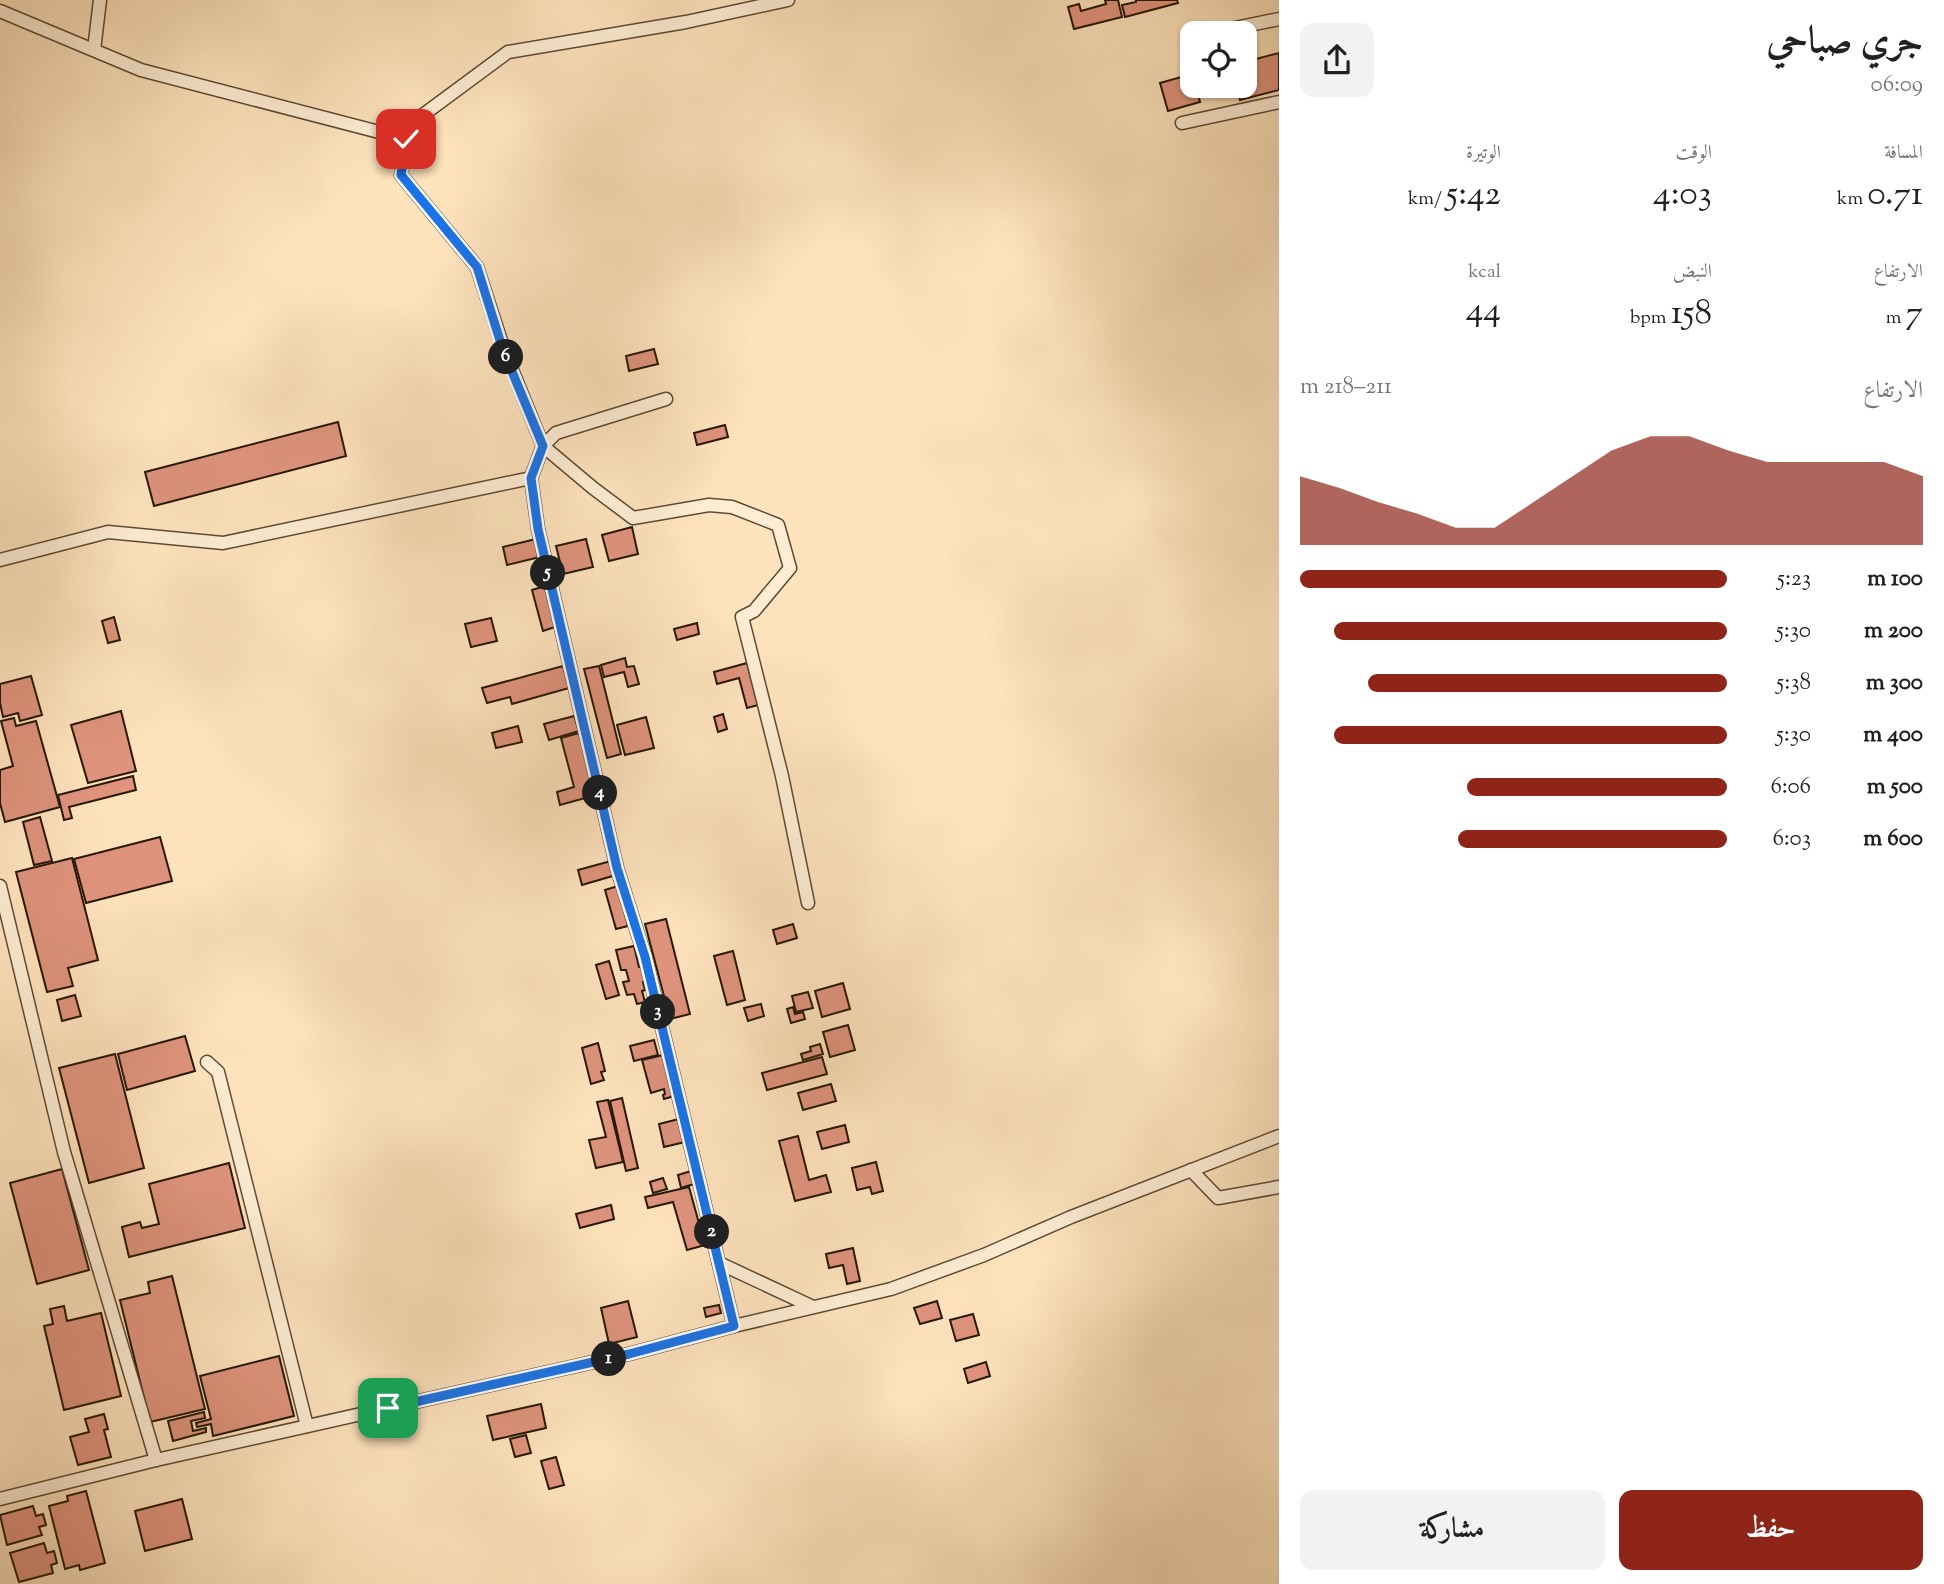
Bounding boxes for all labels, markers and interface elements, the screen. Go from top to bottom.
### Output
text: جري صباحي [1767,16,1923,70]
map controls [1180,21,1257,98]
button: locate [1180,21,1257,98]
button: share [1300,23,1374,97]
text: 06:09 [1871,69,1923,102]
pin [376,109,436,169]
icon: check [387,120,425,158]
text: الوتيرة [1466,140,1501,167]
text: الوقت [1676,140,1712,167]
text: المسافة [1884,140,1923,167]
text: 5:42 [1446,170,1501,221]
text: 4:03 [1653,170,1712,221]
text: 0.71 [1867,170,1923,221]
text: /km [1408,186,1446,213]
text: km [1837,186,1867,213]
text: kcal [1468,259,1501,286]
text: النبض [1673,259,1712,286]
text: الارتفاع [1874,259,1923,286]
text: 44 [1466,286,1501,337]
text: 158 [1671,289,1712,340]
text: 7 [1905,289,1923,340]
text: bpm [1630,305,1671,332]
text: m [1886,305,1905,332]
pin: 6 [489,340,524,374]
text: 6 [501,343,510,370]
text: 211–218 m [1300,371,1392,404]
text: الارتفاع [1863,375,1923,408]
pin: 5 [530,556,566,590]
text: 5 [544,559,551,586]
text: 5:23 [1777,563,1811,596]
text: 100 m [1867,563,1923,596]
text: 5:30 [1776,615,1811,648]
text: 200 m [1864,615,1923,648]
text: 5:38 [1776,667,1811,700]
text: 300 m [1866,667,1923,700]
text: 5:30 [1776,719,1811,752]
text: 400 m [1863,719,1923,752]
text: 6:06 [1770,771,1811,804]
text: 500 m [1867,771,1923,804]
pin: 4 [582,776,618,810]
text: 4 [595,779,604,806]
text: 6:03 [1773,823,1811,856]
text: 600 m [1863,823,1923,856]
pin: 3 [640,995,676,1030]
text: 3 [654,998,661,1025]
pin: 2 [694,1214,730,1250]
text: 2 [707,1218,716,1245]
pin: 1 [592,1342,626,1376]
text: 1 [605,1345,612,1372]
pin [358,1378,418,1438]
icon: arrive [369,1389,407,1427]
button: مشاركة [1300,1490,1605,1570]
button: حفظ [1619,1490,1923,1570]

